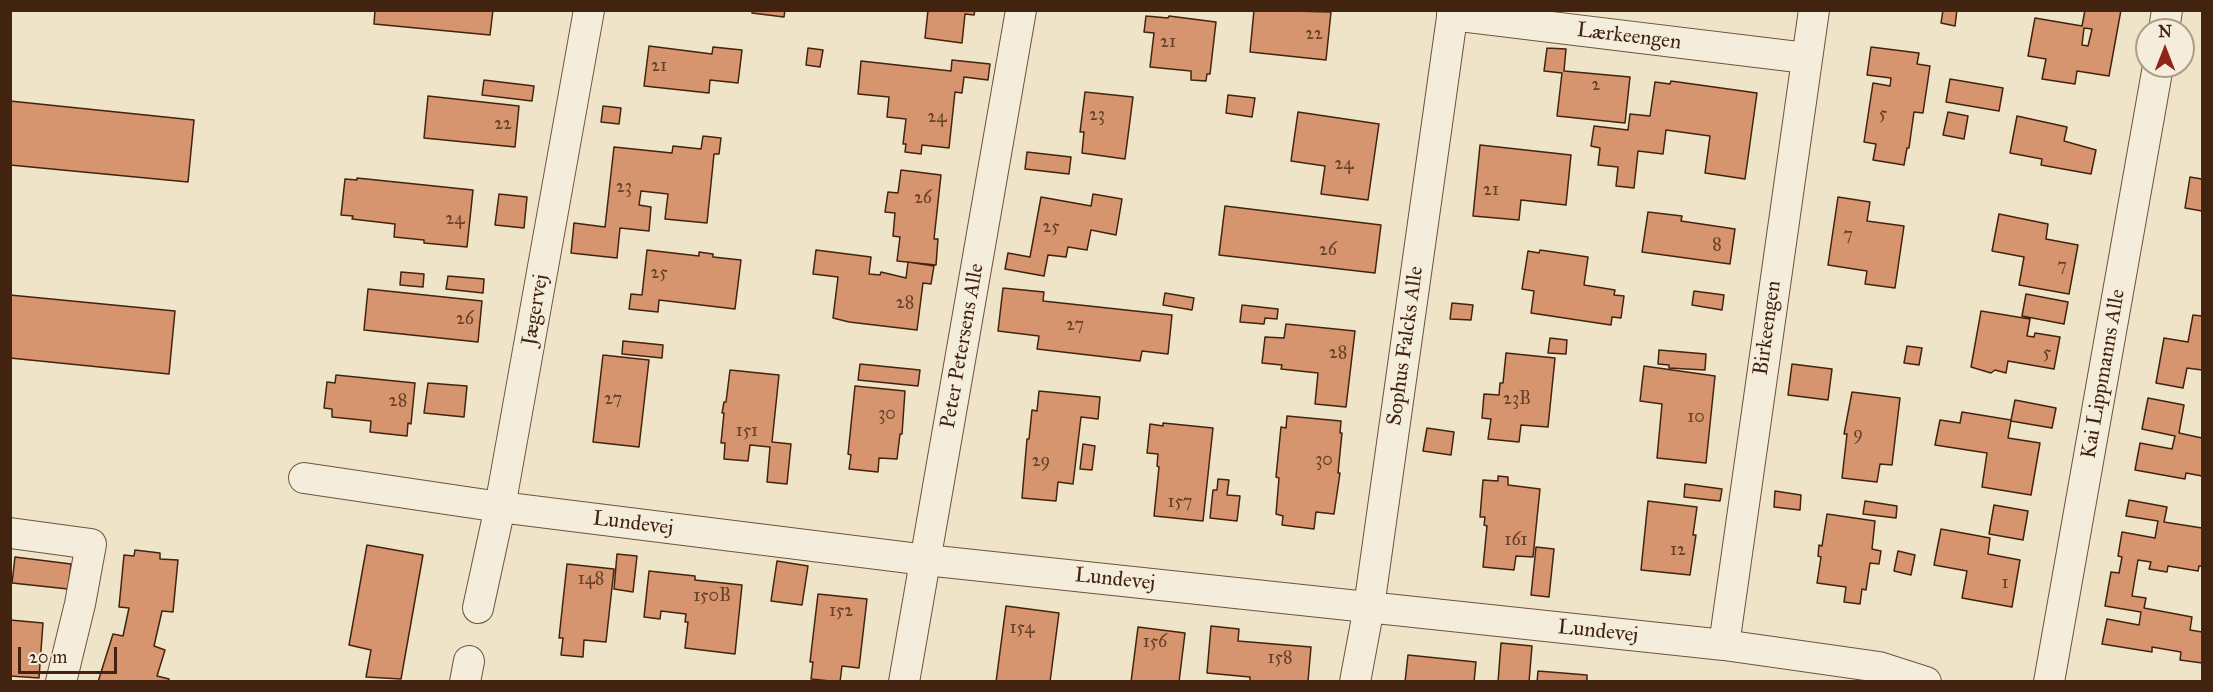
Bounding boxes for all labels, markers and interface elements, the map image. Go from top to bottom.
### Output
street label: Lærkeengen [1575,18,1683,56]
north arrow [2135,18,2195,78]
text: N [2158,22,2172,41]
house number: 22 [1305,24,1323,46]
house number: 21 [1160,32,1176,54]
house number: 21 [651,56,667,78]
house number: 2 [1592,75,1600,97]
house number: 5 [1879,104,1887,126]
house number: 23 [1089,105,1105,127]
house number: 24 [928,107,946,129]
house number: 22 [494,114,512,136]
house number: 24 [1335,154,1353,176]
house number: 23 [616,177,632,199]
house number: 21 [1483,180,1499,202]
house number: 26 [914,188,932,210]
house number: 24 [446,209,464,231]
house number: 25 [1042,217,1060,239]
house number: 7 [1843,225,1853,247]
house number: 8 [1712,235,1722,257]
house number: 26 [1319,240,1337,262]
house number: 7 [2057,256,2067,278]
street label: Peter Petersens Alle [936,261,990,431]
house number: 25 [650,263,668,285]
street label: Sophus Falcks Alle [1382,265,1430,427]
street label: Jægervej [517,272,555,348]
street label: Birkeengen [1749,279,1787,377]
street label: Kai Lippmanns Alle [2077,287,2131,461]
house number: 28 [896,293,914,315]
house number: 26 [456,309,474,331]
house number: 27 [1066,315,1084,337]
house number: 28 [1329,343,1347,365]
house number: 5 [2043,343,2051,365]
house number: 27 [604,389,622,411]
house number: 23B [1503,389,1531,411]
house number: 28 [389,391,407,413]
house number: 30 [878,404,896,426]
house number: 10 [1687,407,1705,429]
house number: 151 [736,421,758,443]
house number: 9 [1853,424,1863,446]
house number: 30 [1315,450,1333,472]
house number: 29 [1032,451,1050,473]
house number: 157 [1168,492,1192,514]
street label: Lundevej [591,507,675,541]
house number: 161 [1504,530,1528,552]
house number: 12 [1670,540,1686,562]
street label: Lundevej [1073,563,1157,597]
house number: 148 [578,569,604,591]
house number: 1 [2001,573,2009,595]
house number: 150B [693,586,731,608]
house number: 152 [829,601,853,623]
street label: Lundevej [1556,615,1640,649]
house number: 154 [1010,618,1034,640]
house number: 156 [1143,632,1167,654]
scale bar [21,635,120,673]
text: 20 m [29,646,67,668]
house number: 158 [1268,648,1292,670]

